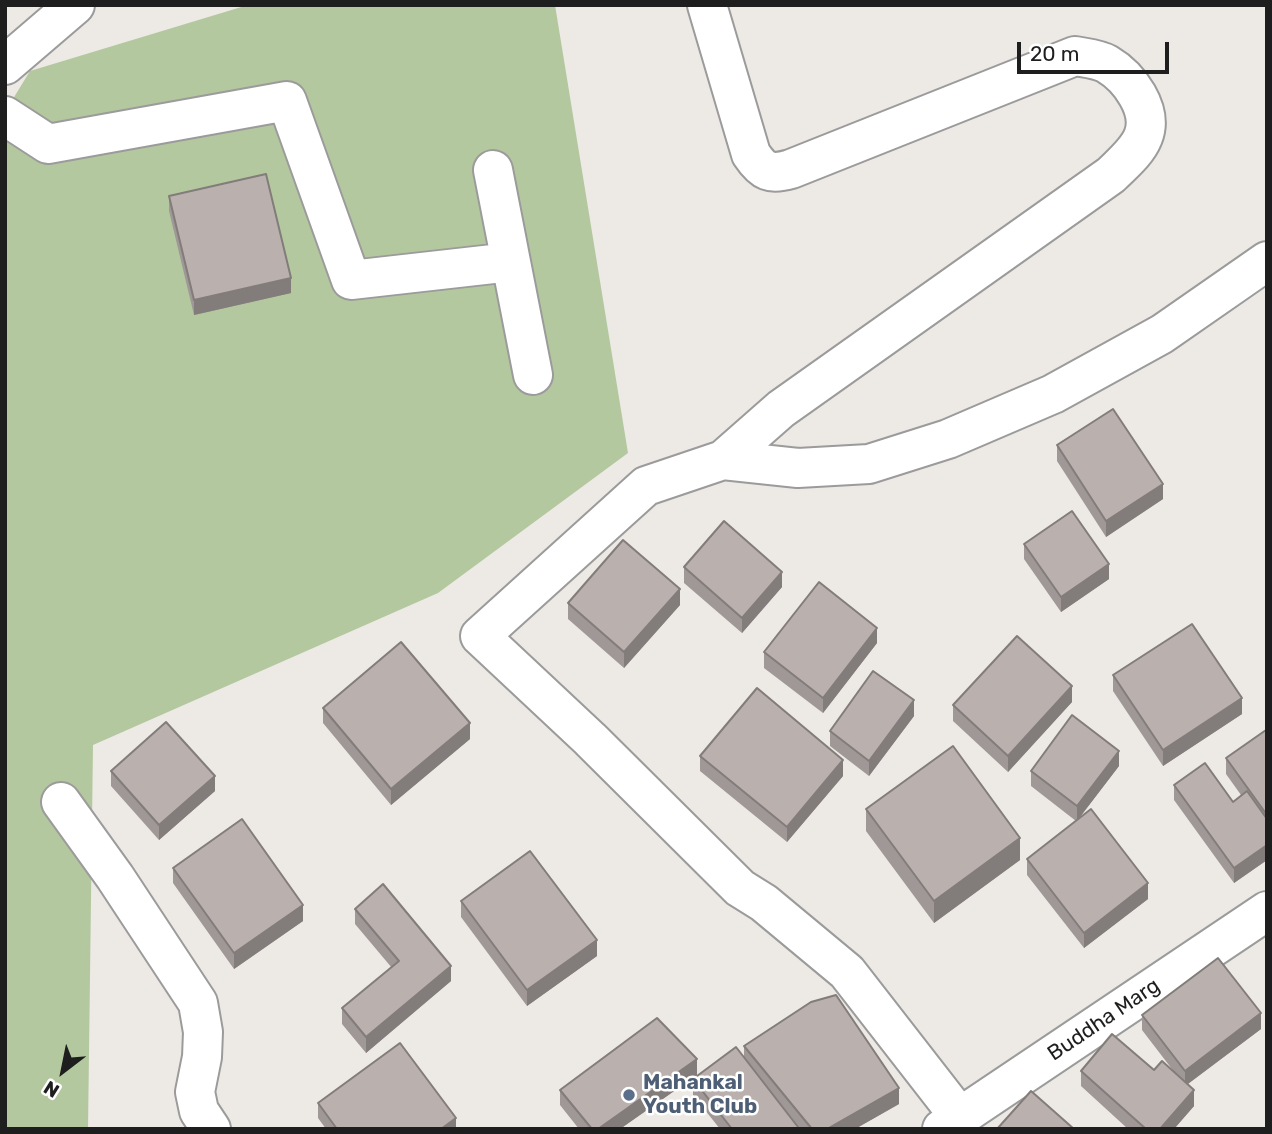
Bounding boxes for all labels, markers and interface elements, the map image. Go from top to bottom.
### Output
scale bar [1020,28,1172,72]
text: 20 m [1030,41,1079,66]
street label: Buddha Marg [1043,973,1165,1067]
north arrow [28,1036,98,1106]
place label: Mahankal Youth Club [643,1070,757,1120]
text: N [40,1076,64,1103]
marker: Mahankal Youth Club [621,1087,637,1103]

